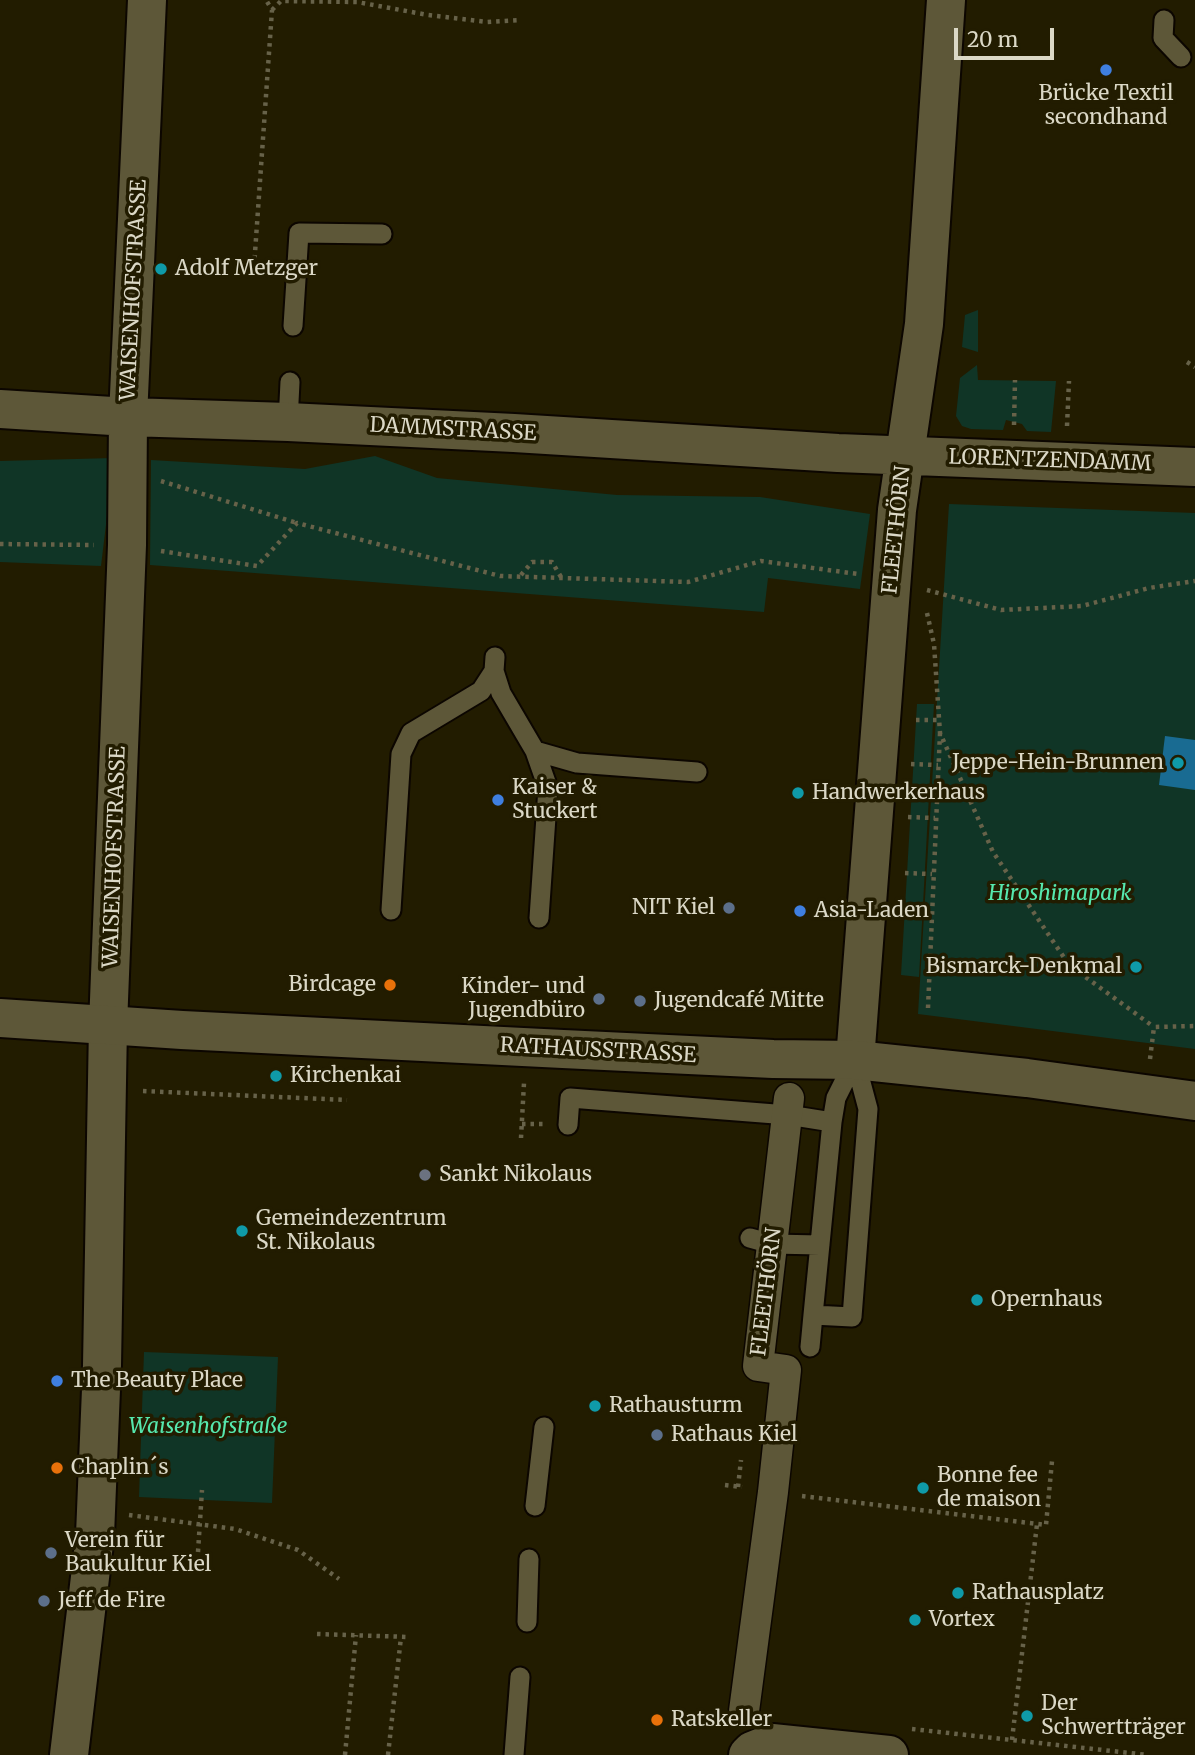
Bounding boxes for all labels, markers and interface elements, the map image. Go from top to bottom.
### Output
scale bar [957,14,1057,58]
text: 20 m [967,26,1018,53]
marker: Brücke Textil secondhand [1098,62,1114,78]
place label: Brücke Textil secondhand [1039,81,1173,131]
street label: WAISENHOFSTRASSE [116,179,152,401]
place label: Adolf Metzger [175,256,318,282]
marker: Adolf Metzger [153,261,169,277]
street label: DAMMSTRASSE [369,413,537,447]
street label: LORENTZENDAMM [948,445,1152,477]
street label: FLEETHÖRN [878,465,916,595]
street label: WAISENHOFSTRASSE [99,746,131,968]
place label: Jeppe-Hein-Brunnen [952,750,1164,776]
marker: Jeppe-Hein-Brunnen [1170,755,1186,771]
place label: Kaiser & Stuckert [512,775,597,825]
place label: Handwerkerhaus [812,780,985,806]
marker: Handwerkerhaus [790,785,806,801]
marker: Kaiser & Stuckert [490,792,506,808]
park label: Hiroshimapark [988,881,1132,907]
place label: NIT Kiel [632,895,715,921]
place label: Asia-Laden [814,898,929,924]
marker: NIT Kiel [721,900,737,916]
marker: Asia-Laden [792,903,808,919]
place label: Bismarck-Denkmal [926,954,1122,980]
marker: Bismarck-Denkmal [1128,959,1144,975]
place label: Birdcage [288,972,376,998]
place label: Kinder- und Jugendbüro [461,974,585,1024]
marker: Birdcage [382,977,398,993]
place label: Jugendcafé Mitte [654,988,824,1014]
marker: Kinder- und Jugendbüro [591,991,607,1007]
marker: Jugendcafé Mitte [632,993,648,1009]
street label: RATHAUSSTRASSE [499,1033,697,1069]
place label: Kirchenkai [290,1063,401,1089]
marker: Kirchenkai [268,1068,284,1084]
place label: Sankt Nikolaus [439,1162,592,1188]
marker: Sankt Nikolaus [417,1167,433,1183]
place label: Gemeindezentrum St. Nikolaus [256,1206,447,1256]
marker: Gemeindezentrum St. Nikolaus [234,1223,250,1239]
street label: FLEETHÖRN [747,1226,787,1358]
place label: Opernhaus [991,1287,1102,1313]
marker: Opernhaus [969,1292,985,1308]
place label: The Beauty Place [71,1368,243,1394]
marker: The Beauty Place [49,1373,65,1389]
place label: Rathausturm [609,1393,743,1419]
marker: Rathausturm [587,1398,603,1414]
park label: Waisenhofstraße [129,1414,287,1440]
place label: Rathaus Kiel [671,1422,797,1448]
marker: Rathaus Kiel [649,1427,665,1443]
place label: Chaplin´s [71,1455,169,1481]
marker: Chaplin´s [49,1460,65,1476]
place label: Bonne fee de maison [937,1463,1041,1513]
marker: Bonne fee de maison [915,1480,931,1496]
place label: Verein für Baukultur Kiel [65,1528,211,1578]
marker: Verein für Baukultur Kiel [43,1545,59,1561]
place label: Rathausplatz [972,1580,1104,1606]
marker: Rathausplatz [950,1585,966,1601]
place label: Jeff de Fire [58,1588,165,1614]
marker: Jeff de Fire [36,1593,52,1609]
place label: Vortex [929,1607,995,1633]
marker: Vortex [907,1612,923,1628]
place label: Der Schwertträger [1041,1691,1186,1741]
place label: Ratskeller [671,1707,772,1733]
marker: Der Schwertträger [1019,1708,1035,1724]
marker: Ratskeller [649,1712,665,1728]

